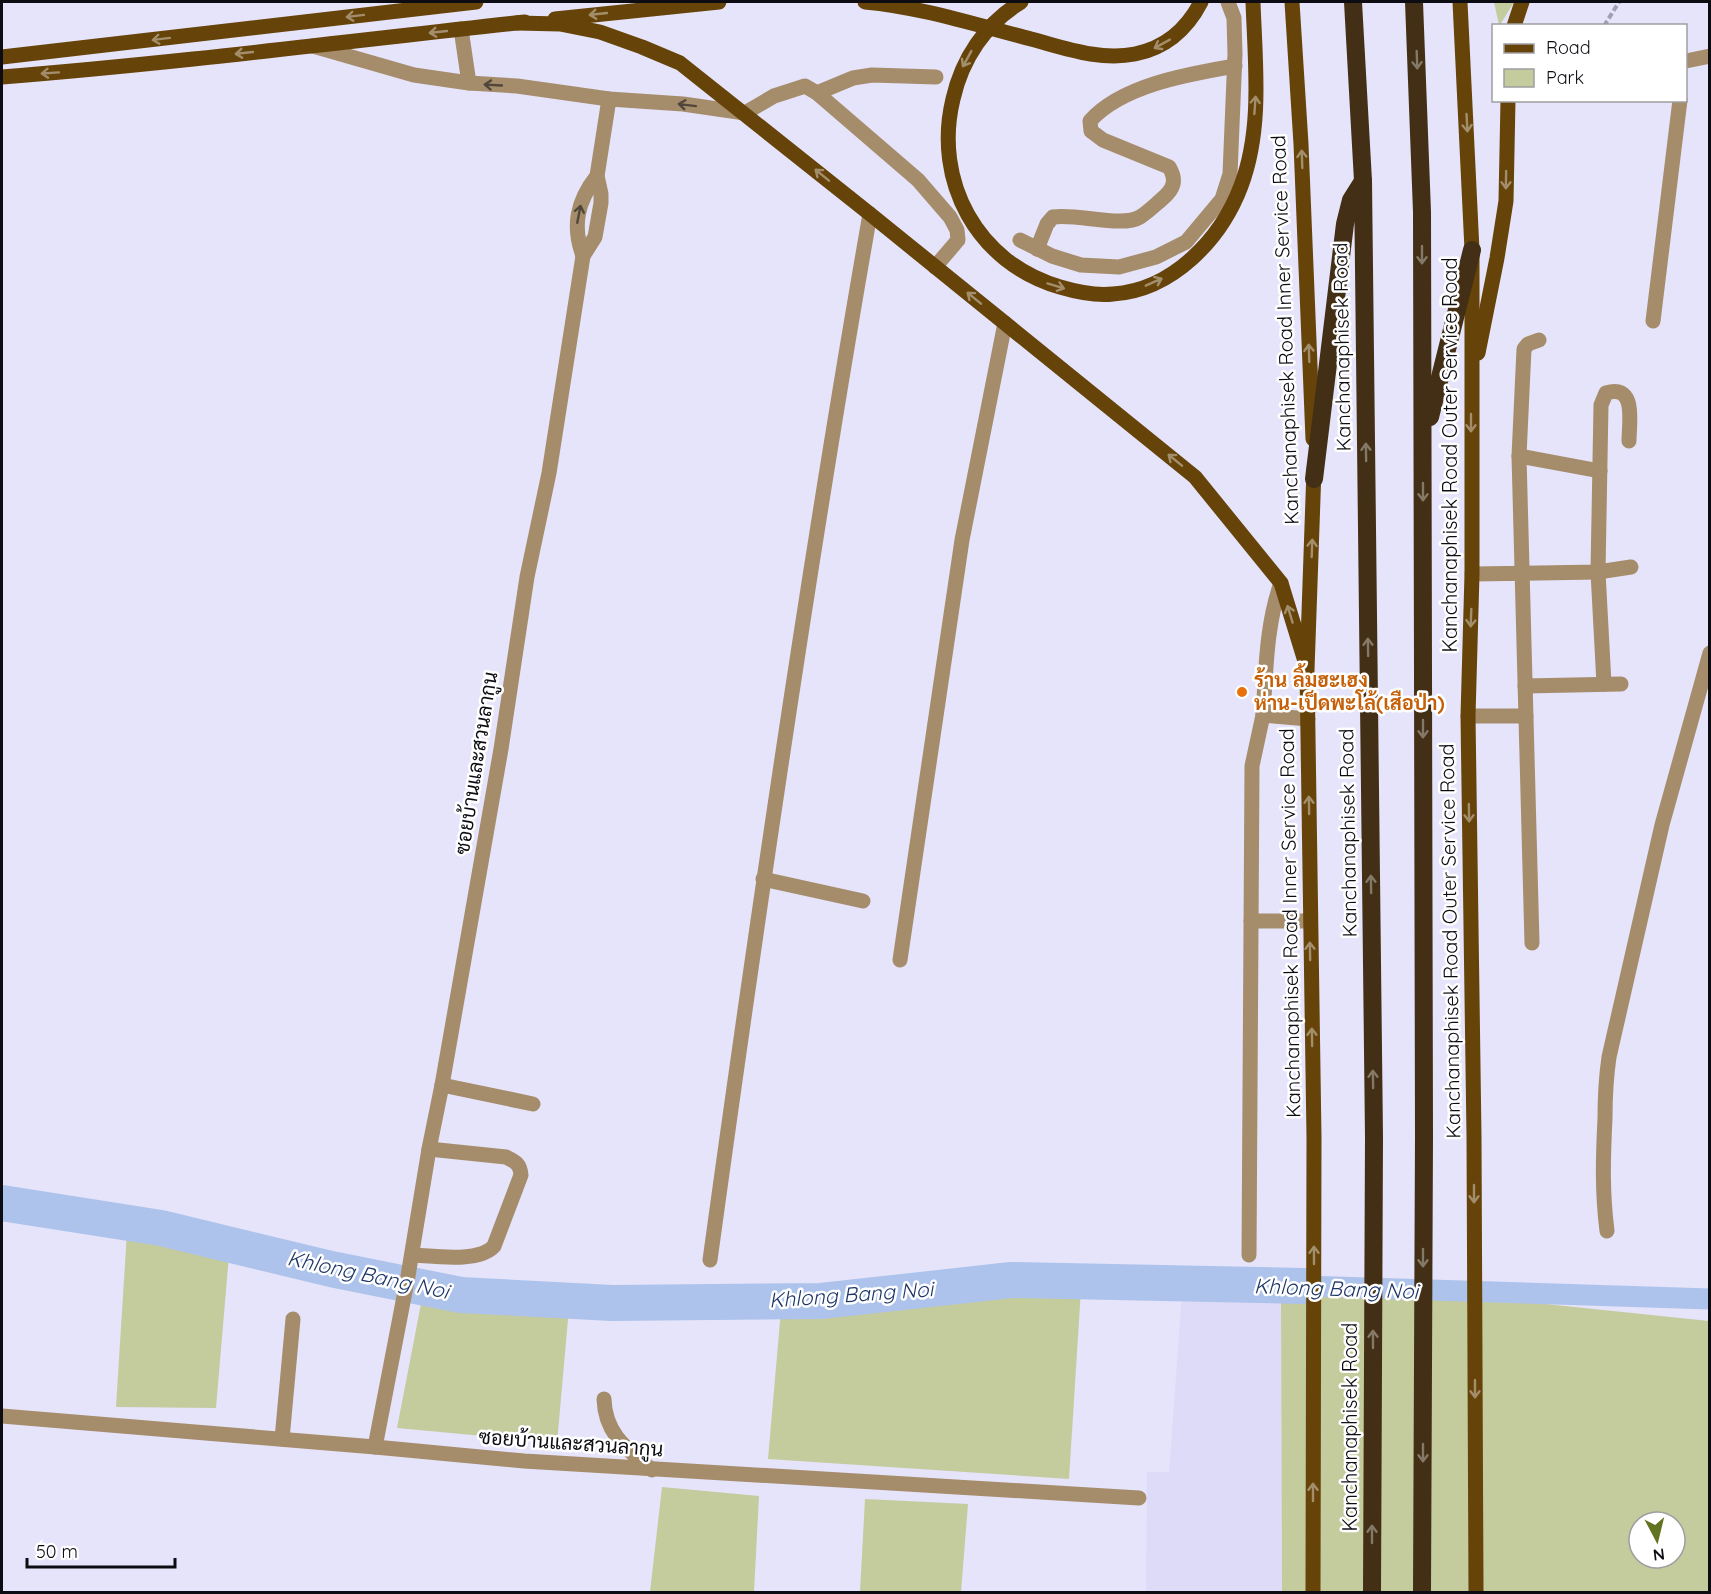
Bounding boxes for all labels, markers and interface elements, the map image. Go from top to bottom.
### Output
one-way arrow [589,9,609,20]
one-way arrow [346,11,365,22]
legend [1492,24,1687,102]
one-way arrow [428,27,448,38]
one-way arrow [152,34,172,45]
text: Road [1546,36,1591,59]
one-way arrow [1154,38,1171,50]
one-way arrow [234,48,254,59]
one-way arrow [1411,49,1422,69]
one-way arrow [961,50,973,67]
text: Park [1546,66,1584,89]
one-way arrow [40,68,60,79]
one-way arrow [484,79,504,90]
one-way arrow [1250,95,1261,115]
one-way arrow [678,100,698,111]
one-way arrow [1462,112,1473,132]
street label: Kanchanaphisek Road Inner Service Road [1265,135,1304,525]
one-way arrow [1296,149,1307,169]
one-way arrow [815,169,831,182]
one-way arrow [1501,169,1512,189]
one-way arrow [574,205,585,224]
street label: Kanchanaphisek Road [1327,242,1356,452]
one-way arrow [1416,244,1428,264]
street label: Kanchanaphisek Road Outer Service Road [1437,257,1462,653]
one-way arrow [1144,276,1163,287]
one-way arrow [1046,281,1065,292]
one-way arrow [967,291,982,305]
one-way arrow [1304,344,1315,364]
one-way arrow [1465,412,1477,432]
one-way arrow [1360,442,1372,462]
one-way arrow [1167,454,1183,467]
one-way arrow [1417,481,1429,501]
one-way arrow [1306,539,1317,559]
one-way arrow [1284,605,1295,624]
one-way arrow [1465,607,1476,627]
one-way arrow [1362,637,1374,657]
place label: ร้าน ลิ้มฮะเฮง ห่าน-เป็ดพะโล้(เสือป่า) [1254,663,1445,715]
street label: ซอยบ้านและสวนลากูน [449,670,505,857]
marker: ร้าน ลิ้มฮะเฮง ห่าน-เป็ดพะโล้(เสือป่า) [1235,685,1249,699]
one-way arrow [1417,718,1429,738]
street label: Kanchanaphisek Road Inner Service Road [1274,728,1305,1118]
street label: Kanchanaphisek Road [1333,728,1362,938]
street label: Kanchanaphisek Road Outer Service Road [1434,743,1465,1139]
one-way arrow [1303,795,1315,815]
one-way arrow [1463,802,1475,822]
one-way arrow [1365,874,1377,894]
one-way arrow [1304,942,1316,962]
one-way arrow [1306,1028,1317,1048]
one-way arrow [1368,1069,1379,1089]
one-way arrow [1468,1184,1480,1204]
water label: Khlong Bang Noi [285,1244,454,1304]
one-way arrow [1308,1246,1320,1266]
one-way arrow [1418,1247,1429,1267]
water label: Khlong Bang Noi [1254,1272,1421,1304]
water label: Khlong Bang Noi [768,1275,936,1313]
street label: Kanchanaphisek Road [1337,1323,1362,1531]
one-way arrow [1367,1330,1379,1350]
one-way arrow [1469,1379,1481,1399]
street label: ซอยบ้านและสวนลากูน [478,1424,664,1464]
one-way arrow [1417,1442,1429,1462]
one-way arrow [1307,1483,1319,1503]
north arrow [1627,1510,1687,1570]
one-way arrow [1366,1525,1378,1545]
scale bar [27,1531,176,1569]
text: 50 m [36,1540,78,1563]
text: N [1652,1544,1666,1566]

